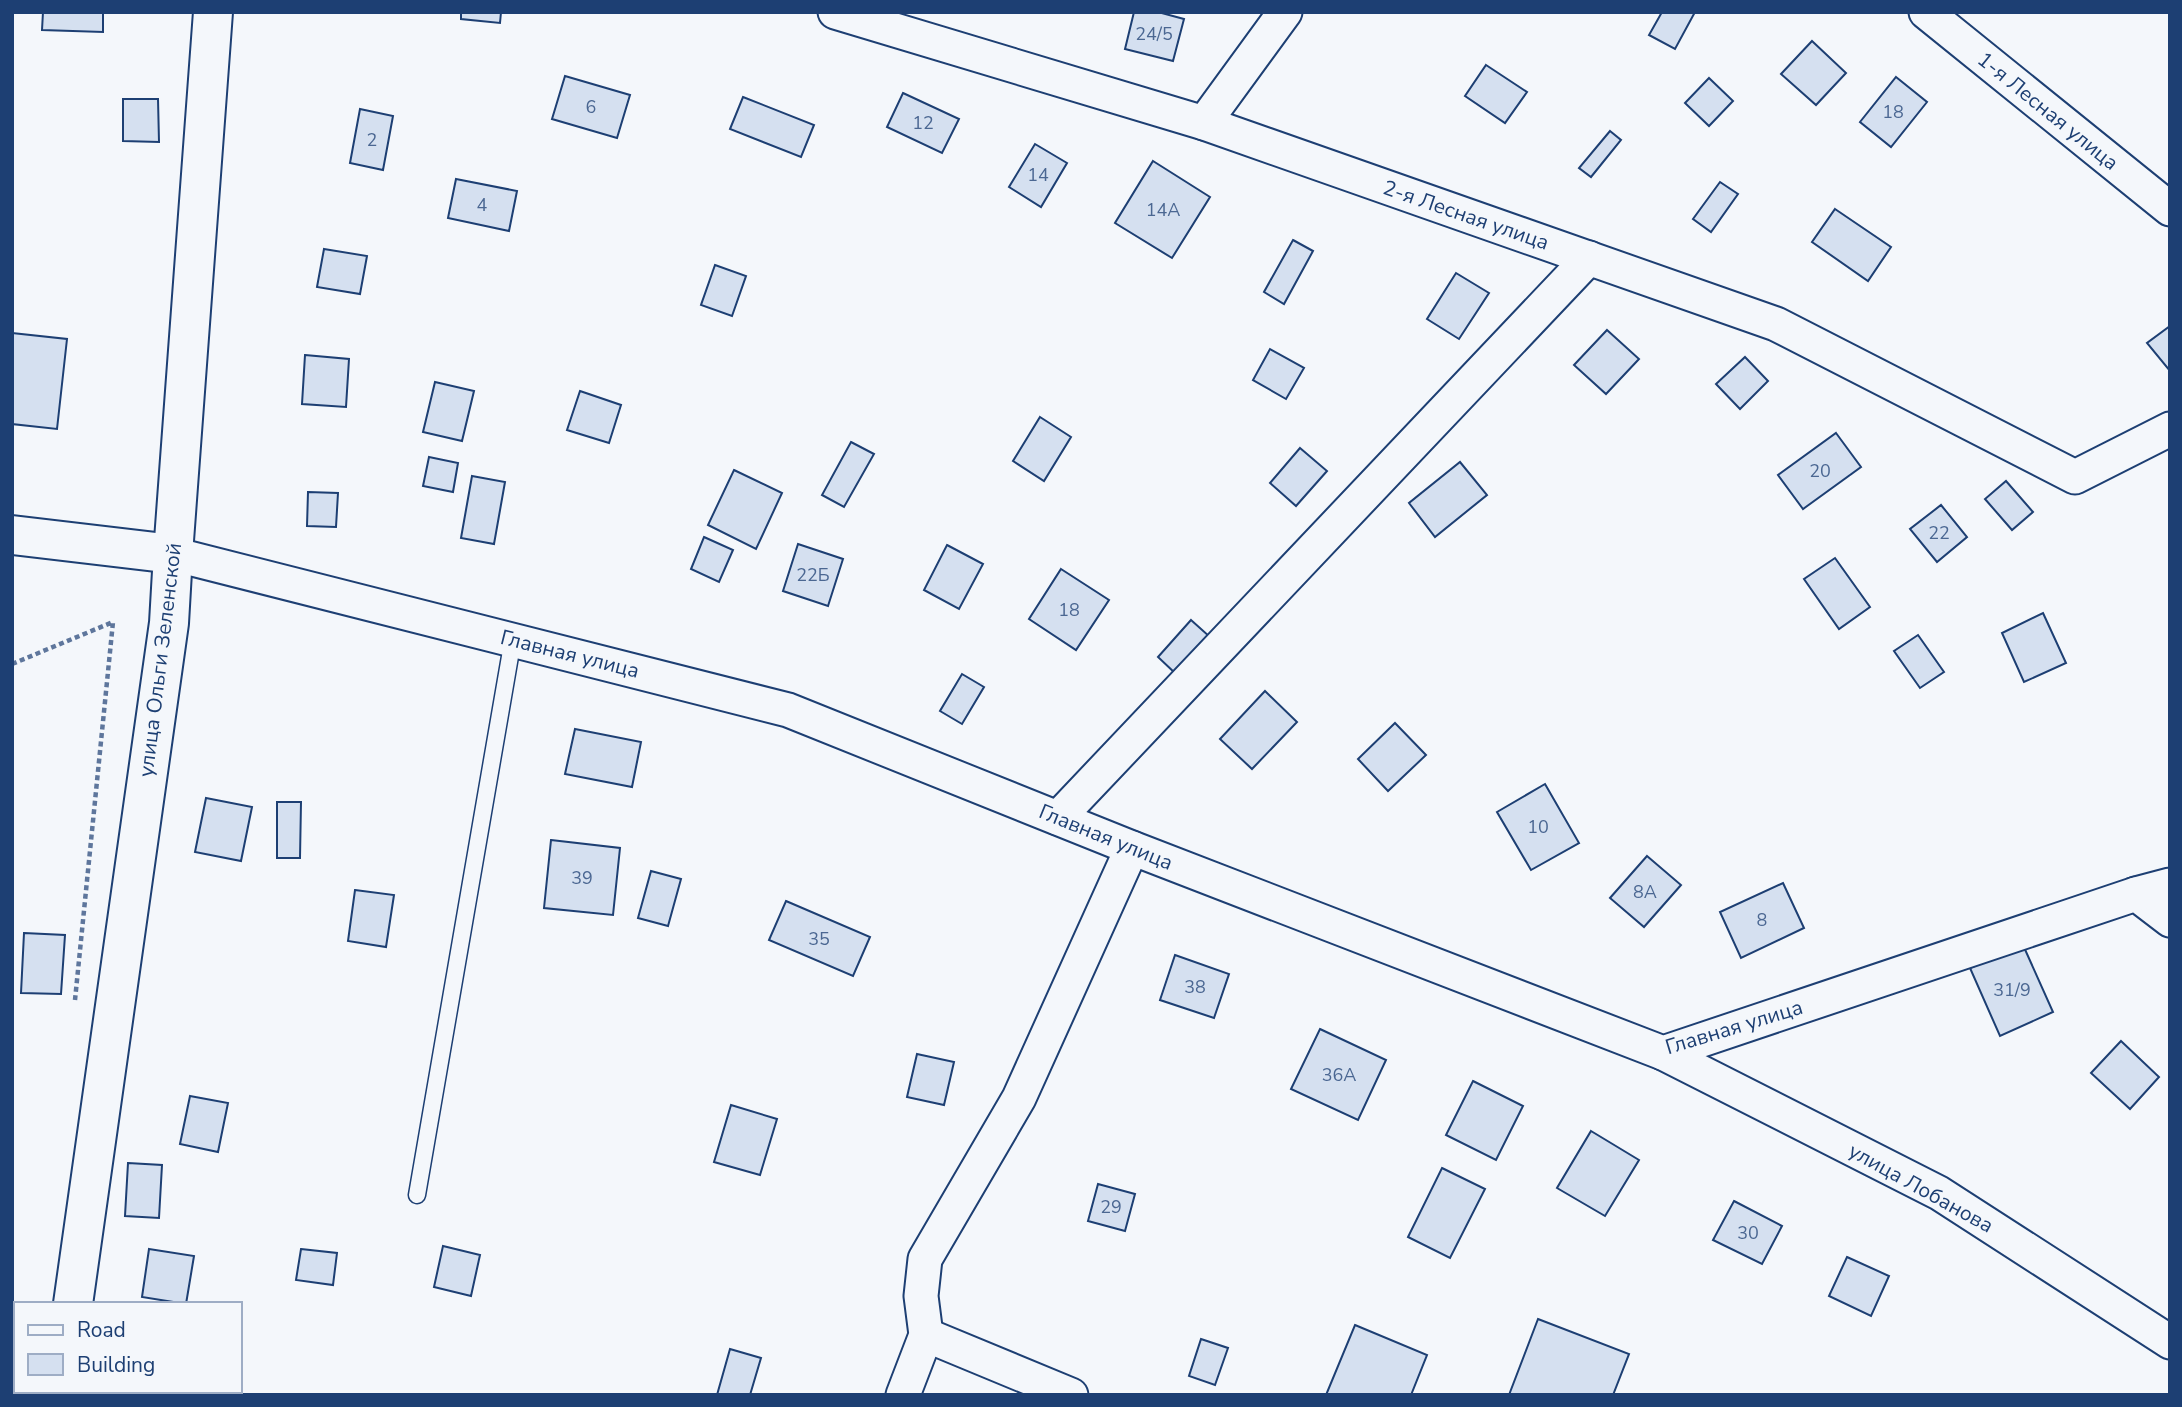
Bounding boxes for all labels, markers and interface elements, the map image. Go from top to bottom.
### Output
house number: 24/5 [1135,22,1173,46]
street label: 1-я Лесная улица [1972,45,2124,177]
house number: 6 [586,95,596,119]
house number: 18 [1882,100,1904,124]
house number: 12 [912,111,934,135]
house number: 2 [367,128,377,152]
house number: 14 [1027,163,1049,187]
street label: 2-я Лесная улица [1379,173,1553,257]
house number: 4 [477,193,488,217]
house number: 14А [1146,198,1180,222]
house number: 20 [1809,459,1831,483]
house number: 22 [1928,521,1950,545]
street label: улица Ольги Зеленской [132,541,188,779]
house number: 22Б [796,563,830,587]
house number: 18 [1058,598,1080,622]
street label: Главная улица [498,623,642,685]
street label: Главная улица [1035,797,1177,877]
house number: 10 [1527,815,1549,839]
house number: 39 [571,866,593,890]
house number: 8А [1633,880,1657,904]
house number: 8 [1757,908,1767,932]
house number: 35 [808,927,830,951]
house number: 38 [1184,975,1206,999]
house number: 31/9 [1993,978,2031,1002]
street label: Главная улица [1662,993,1806,1061]
house number: 36А [1322,1063,1356,1087]
street label: улица Лобанова [1844,1137,1998,1239]
house number: 29 [1100,1195,1122,1219]
house number: 30 [1737,1221,1759,1245]
legend [14,1302,242,1393]
text: Road [77,1316,126,1344]
text: Building [77,1351,155,1379]

